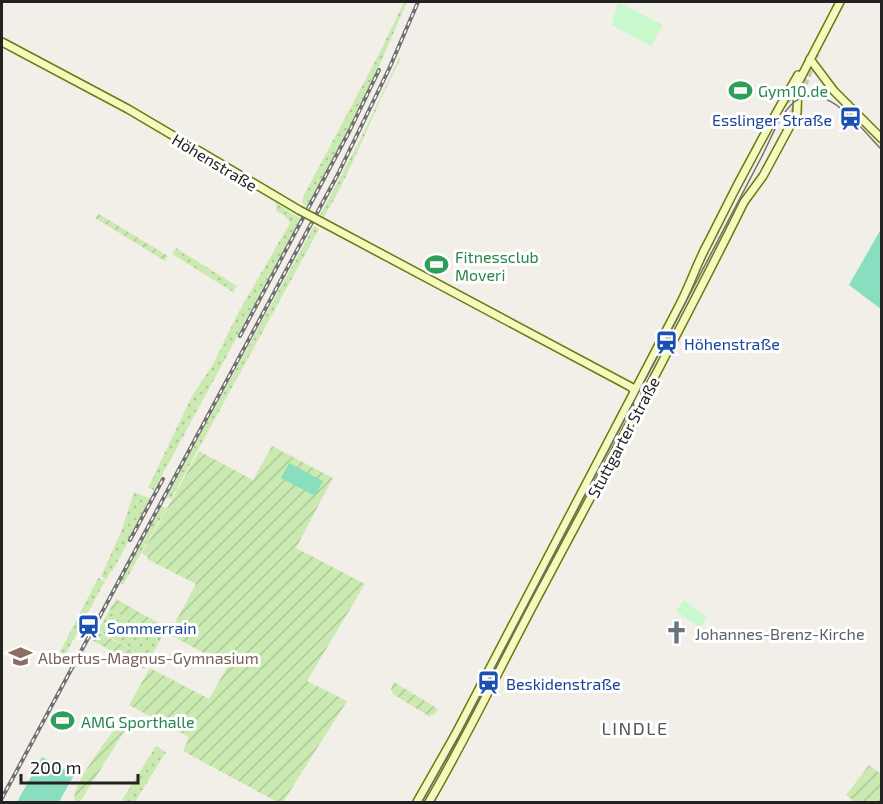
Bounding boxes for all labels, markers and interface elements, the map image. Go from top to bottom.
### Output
sports icon: Gym10.de [727,77,753,103]
place label: Gym10.de [758,81,828,100]
station icon: Esslinger Straße [837,106,863,132]
place label: Esslinger Straße [712,110,832,129]
street label: Höhenstraße [169,129,261,195]
place label: Fitnessclub Moveri [455,247,539,284]
sports icon: Fitnessclub Moveri [424,252,450,278]
station icon: Höhenstraße [653,330,679,356]
place label: Höhenstraße [684,334,780,353]
street label: Stuttgarter Straße [583,373,663,501]
station icon: Sommerrain [76,614,102,640]
place label: Sommerrain [107,618,197,637]
church icon: Johannes-Brenz-Kirche [664,620,690,646]
place label: Johannes-Brenz-Kirche [695,624,865,643]
school or university icon: Albertus-Magnus-Gymnasium [7,644,33,670]
place label: Albertus-Magnus-Gymnasium [38,648,259,667]
station icon: Beskidenstraße [475,670,501,696]
place label: Beskidenstraße [506,674,621,693]
sports icon: AMG Sporthalle [50,708,76,734]
place label: AMG Sporthalle [81,712,195,731]
district label: LINDLE [602,717,668,739]
scale bar [21,747,138,785]
text: 200 m [30,756,82,778]

